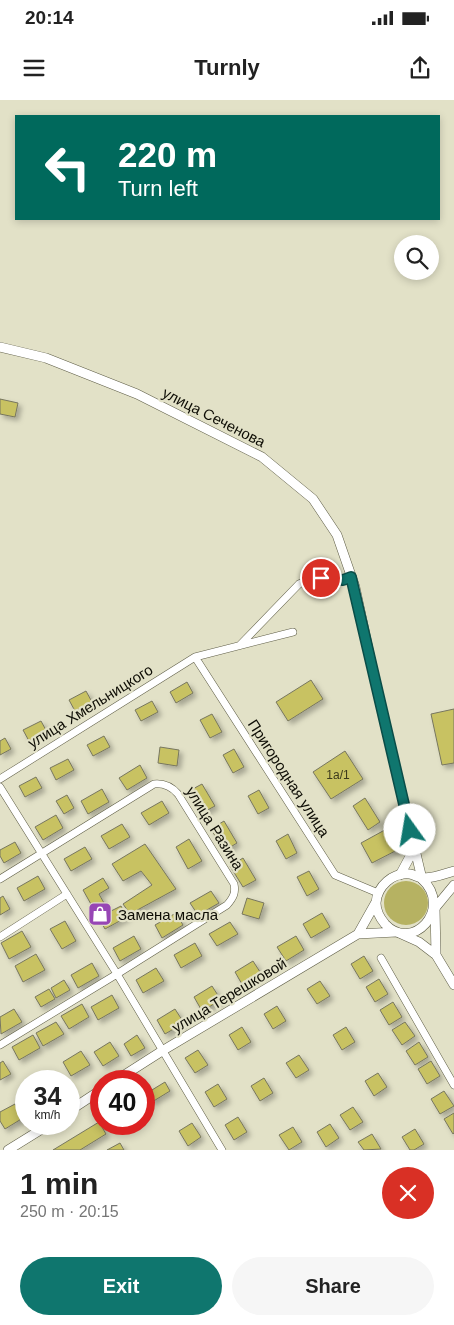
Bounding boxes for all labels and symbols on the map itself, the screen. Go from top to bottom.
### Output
street label: улица Сеченова [160,384,269,451]
pin [300,557,342,599]
street label: улица Хмельницкого [24,661,156,751]
street label: Пригородная улица [245,716,334,840]
house number: 1а/1 [326,768,350,782]
street label: улица Разина [183,783,248,873]
position arrow [383,803,435,855]
shop icon: Замена масла [87,901,113,927]
place label: Замена масла [118,906,219,923]
street label: улица Терешковой [169,954,289,1036]
speed limit sign: 40 [90,1070,155,1135]

